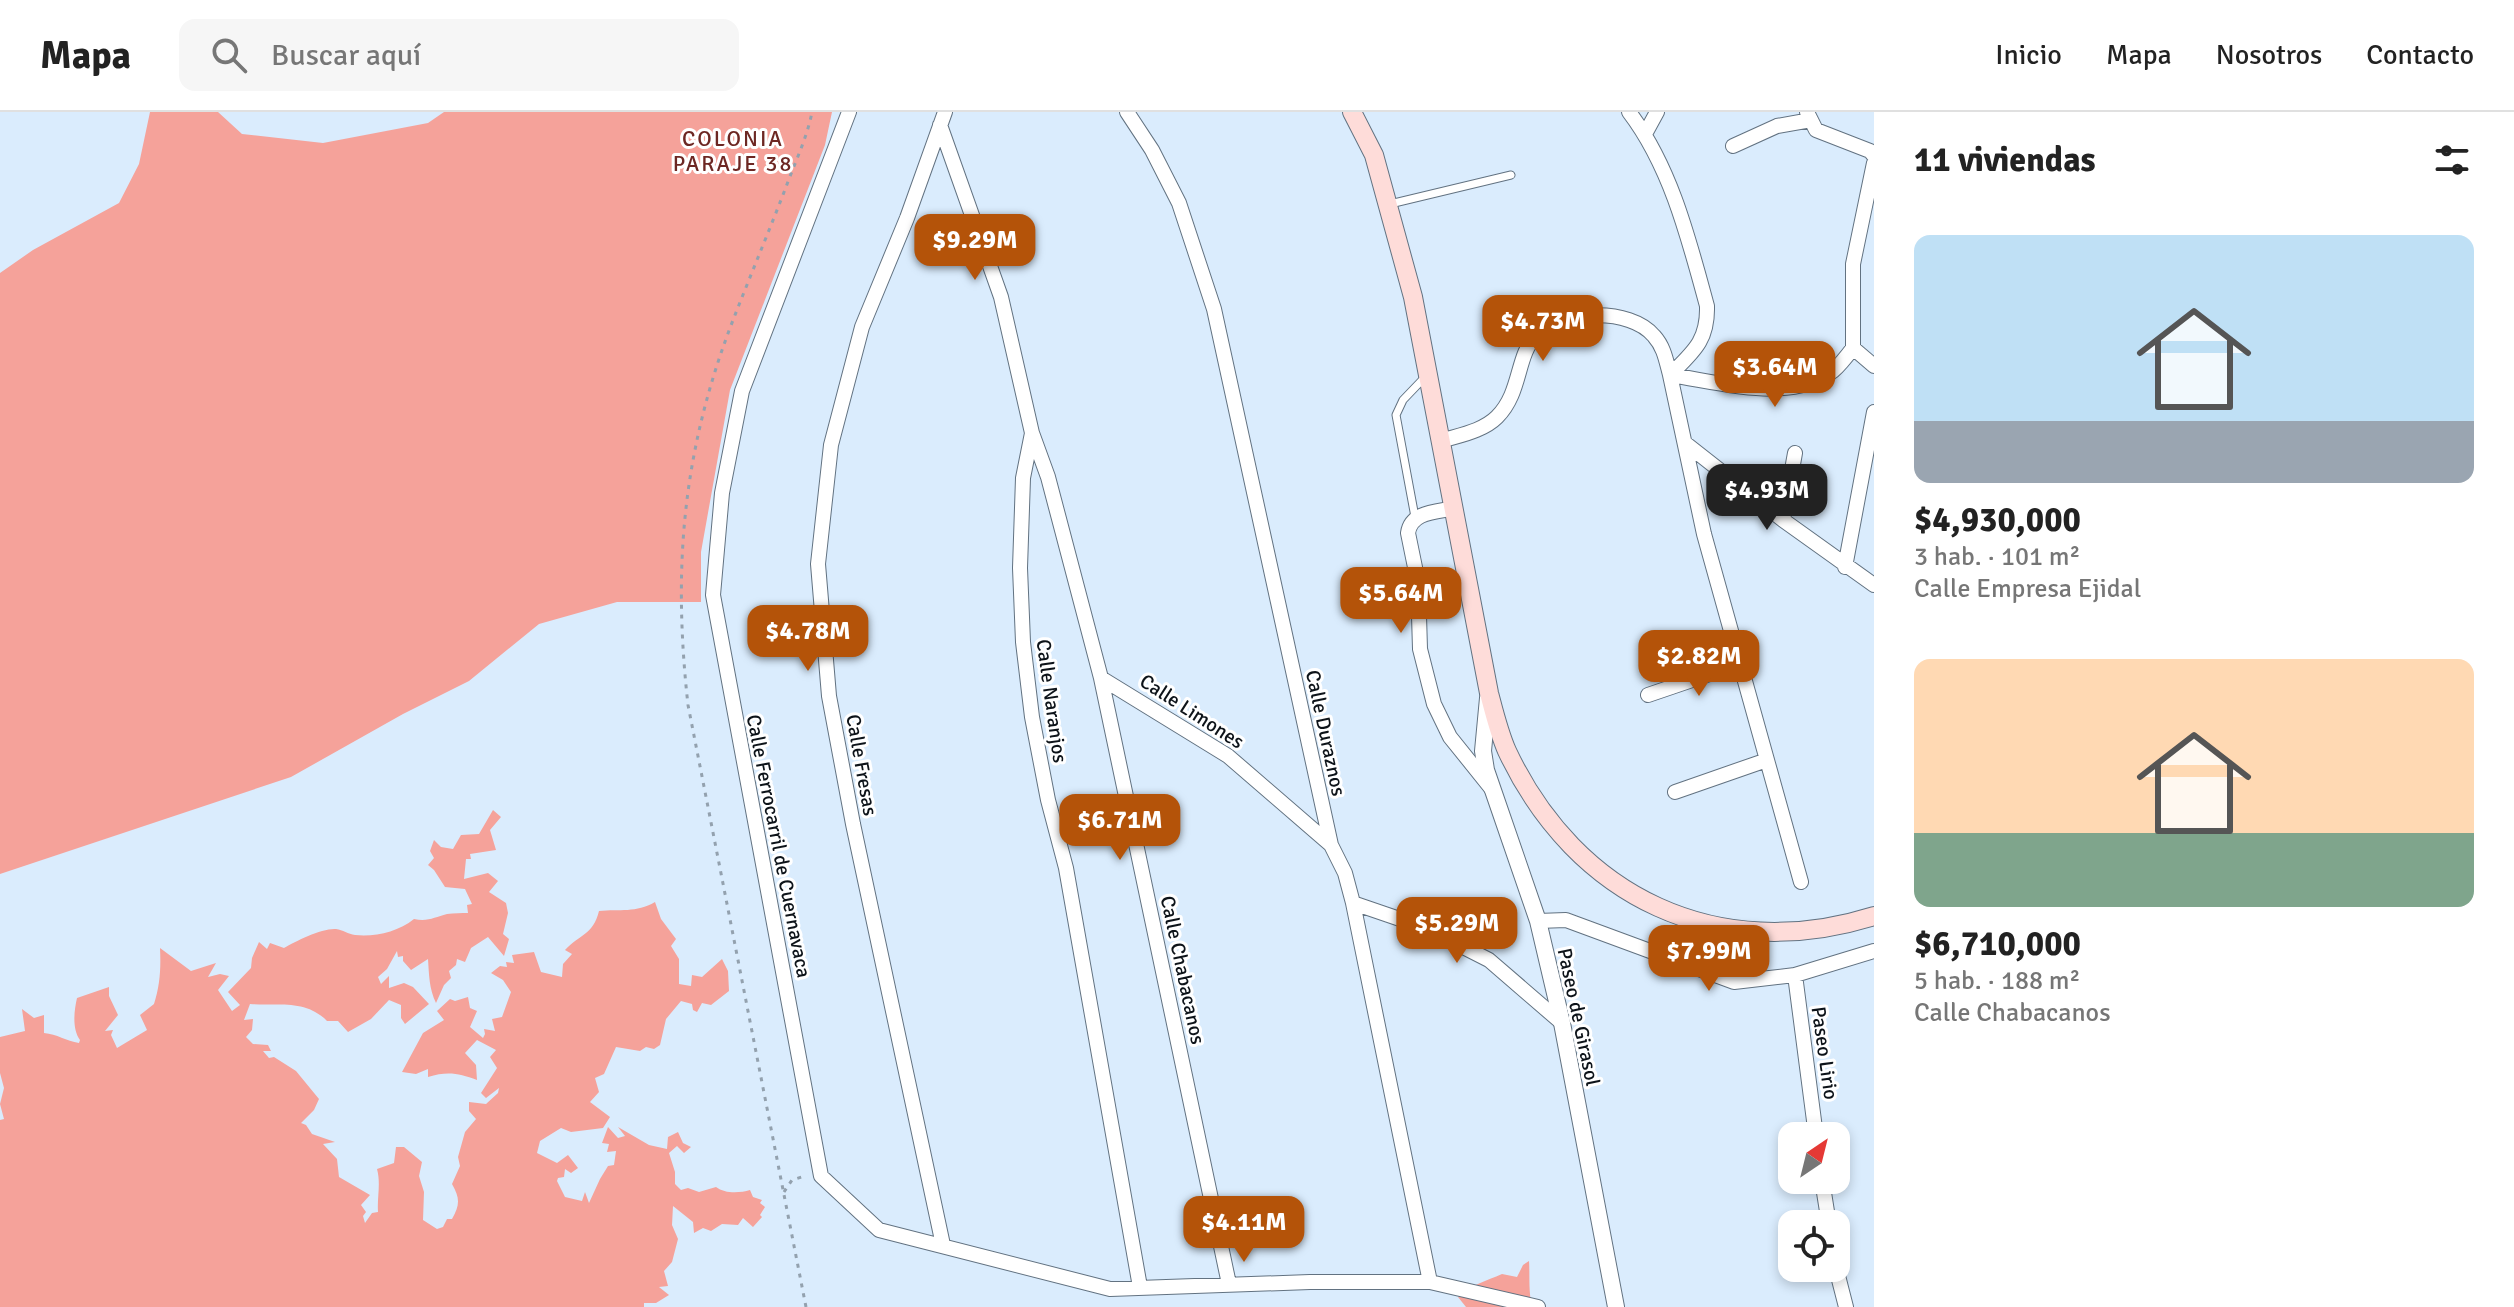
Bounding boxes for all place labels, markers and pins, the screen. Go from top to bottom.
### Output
pin: $9.29M [910,214,1040,282]
pin: $4.73M [1478,295,1608,363]
pin: $3.64M [1710,341,1840,409]
pin: $4.93M [1702,464,1832,532]
pin: $5.64M [1336,567,1466,635]
pin: $4.78M [743,605,873,673]
pin: $2.82M [1634,630,1764,698]
pin: $6.71M [1055,794,1185,862]
pin: $5.29M [1392,897,1522,965]
pin: $7.99M [1644,925,1774,993]
pin: $4.11M [1179,1196,1309,1264]

